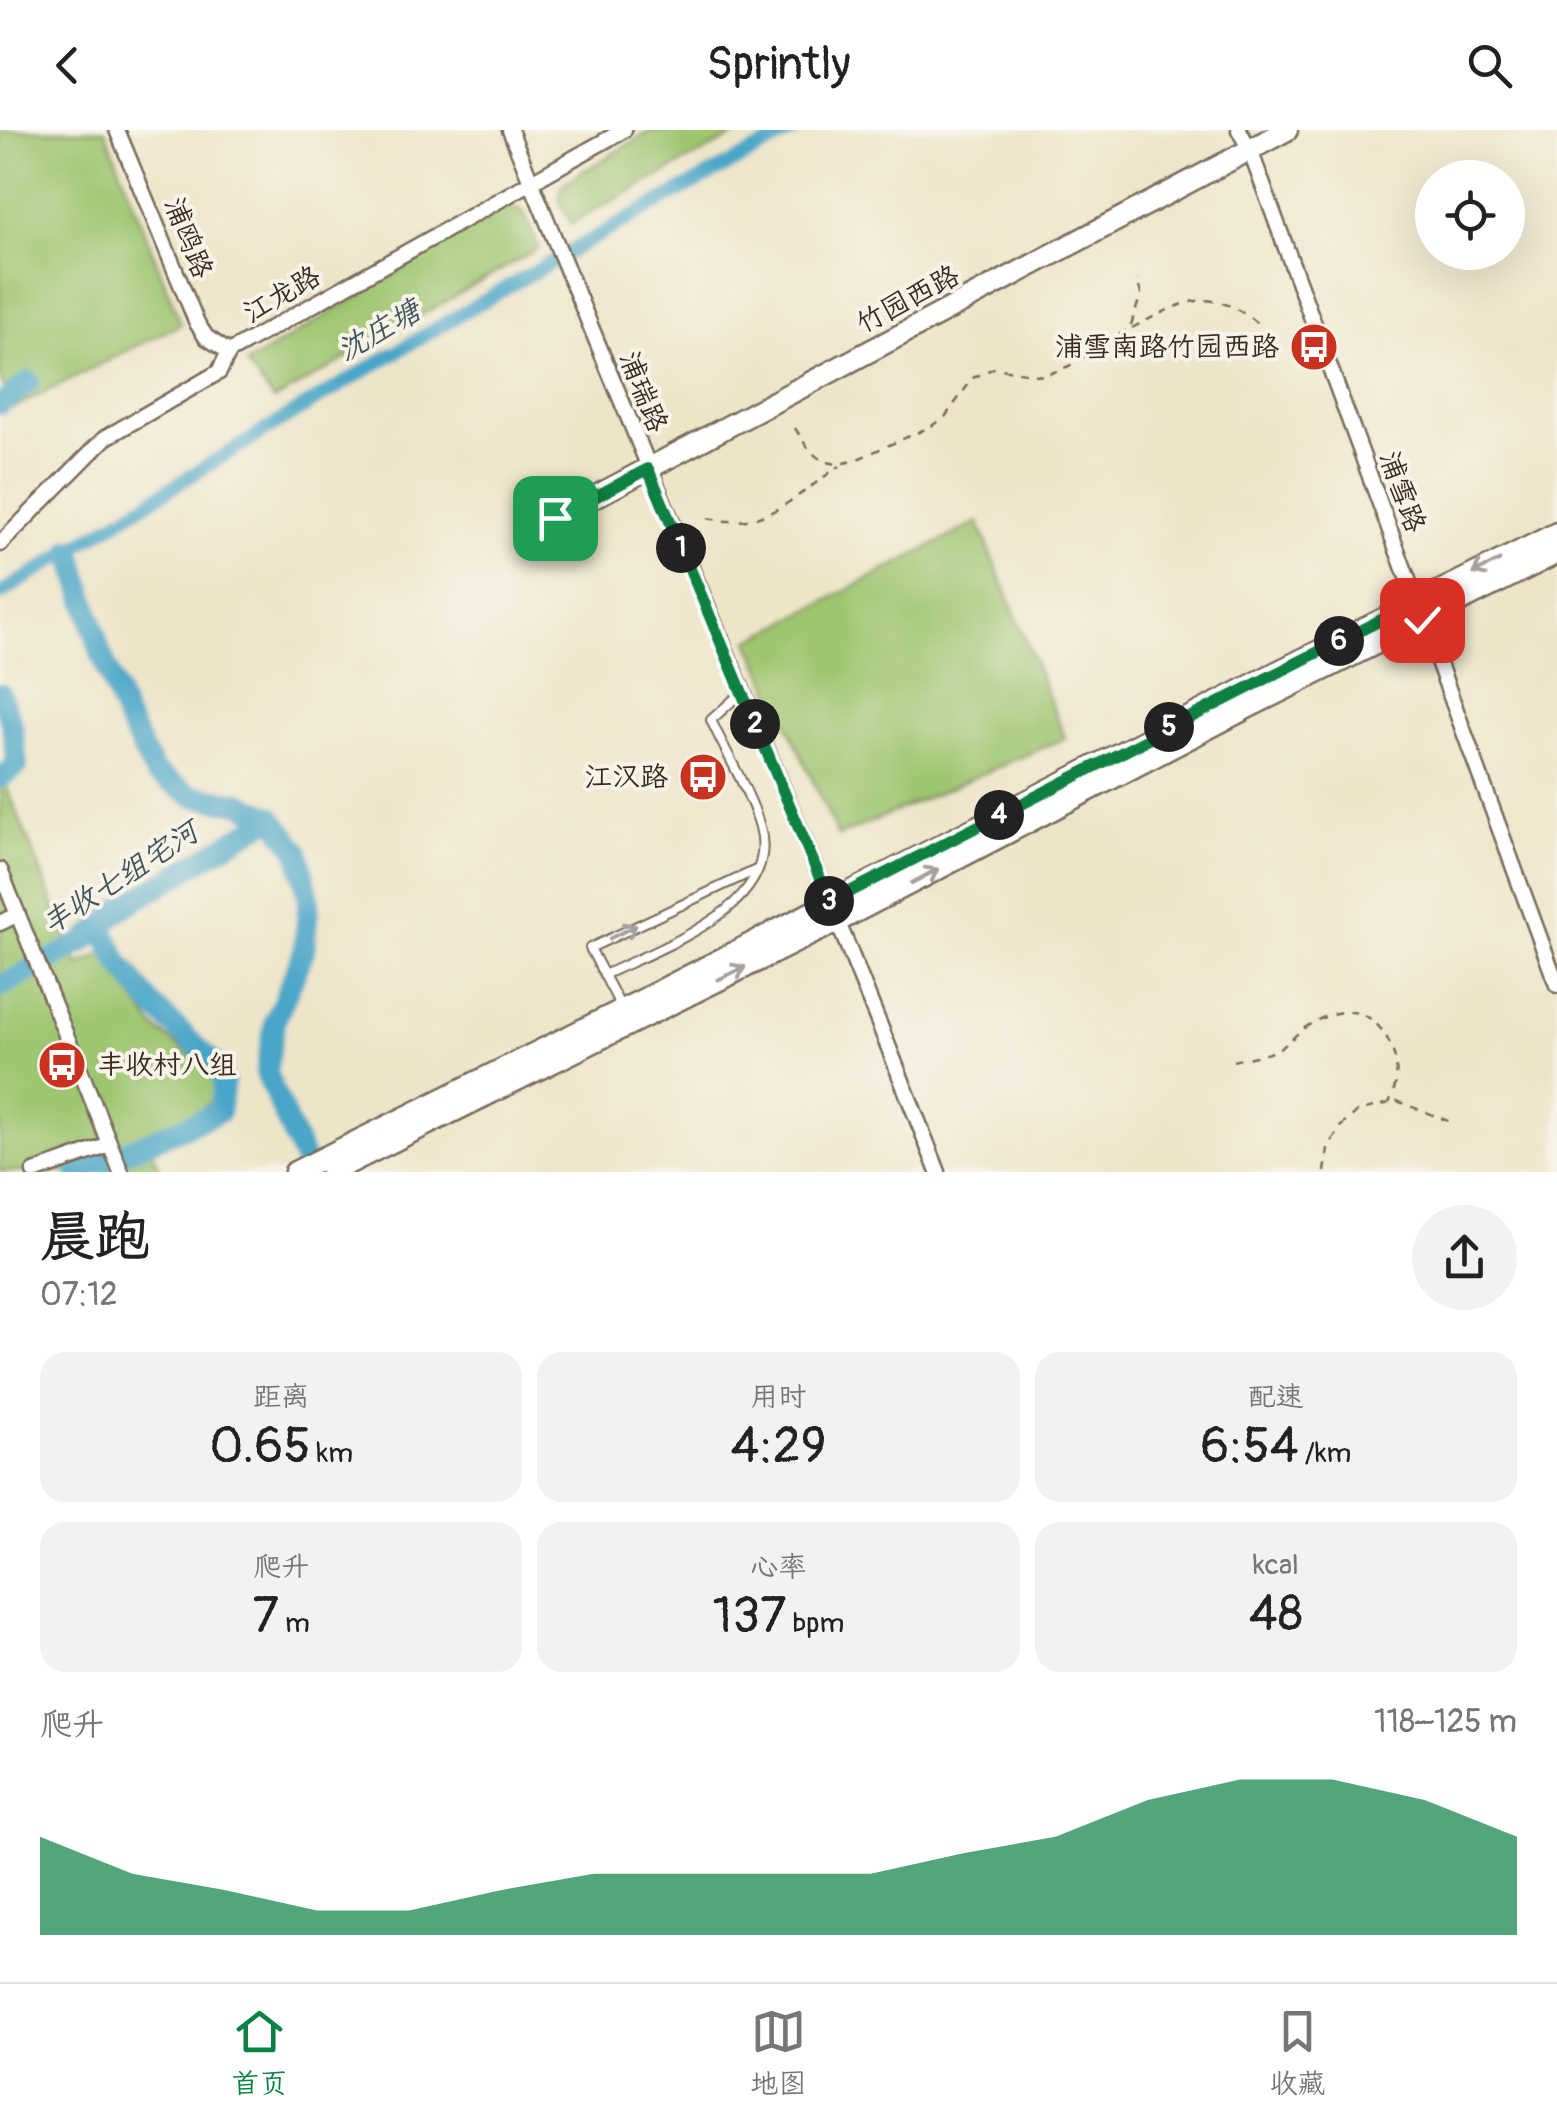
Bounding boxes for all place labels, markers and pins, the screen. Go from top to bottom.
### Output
bus stop icon: 浦雪南路竹园西路 [1288,321,1340,373]
place label: 浦雪南路竹园西路 [1055,330,1279,365]
pin [513,476,598,561]
pin: 1 [656,523,706,573]
pin [1380,578,1465,663]
pin: 6 [1314,616,1364,666]
pin: 2 [730,699,780,749]
pin: 5 [1144,702,1194,752]
bus stop icon: 江汉路 [677,751,729,803]
place label: 江汉路 [584,760,668,795]
pin: 4 [974,790,1024,840]
pin: 3 [804,876,854,926]
bus stop icon: 丰收村八组 [36,1039,88,1091]
place label: 丰收村八组 [97,1048,237,1083]

